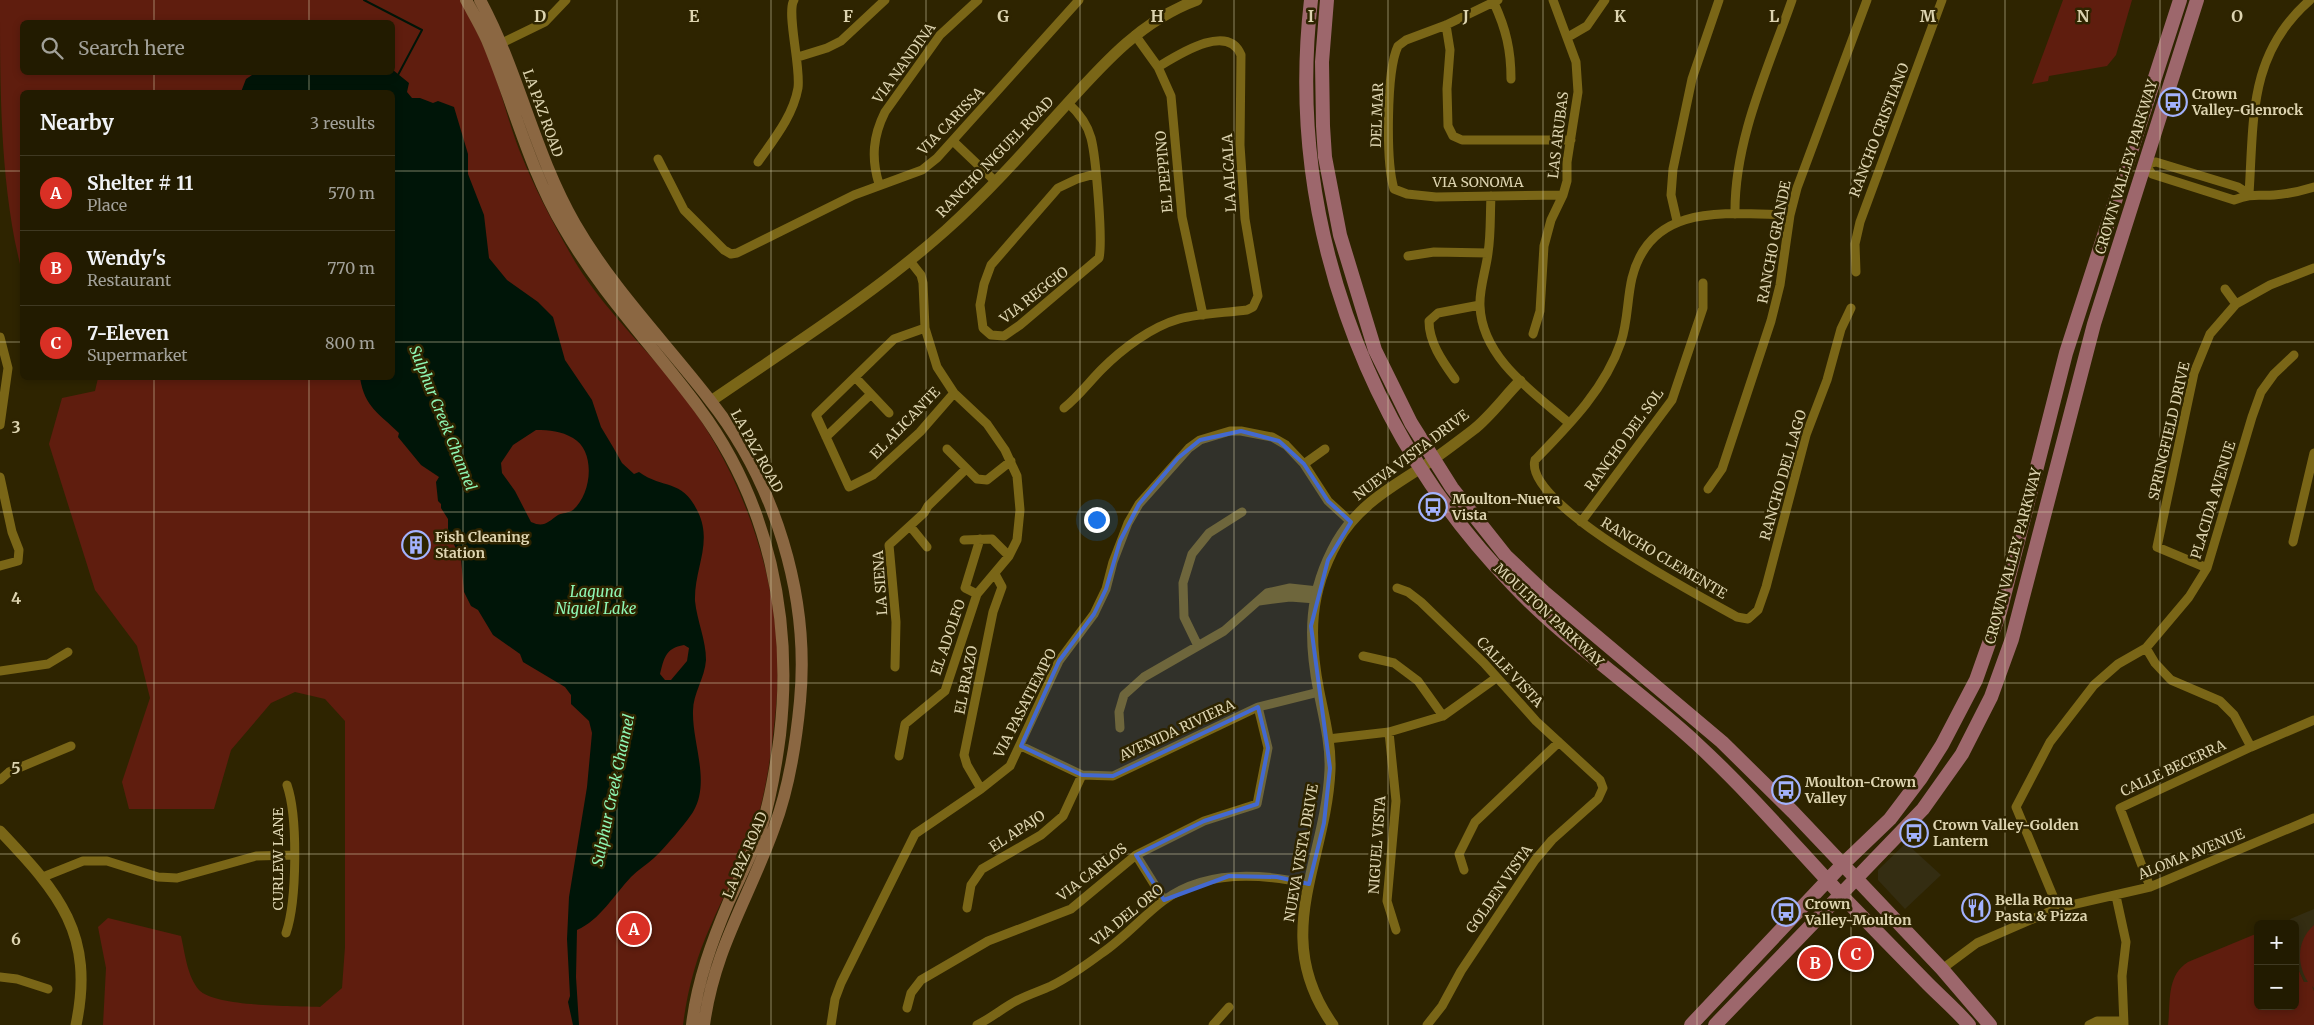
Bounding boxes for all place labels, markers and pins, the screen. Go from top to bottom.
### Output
place label: Crown Valley-Glenrock [2191,85,2304,119]
bus stop icon: Crown Valley-Glenrock [2158,87,2188,117]
place label: Moulton-Nueva Vista [1451,490,1560,524]
bus stop icon: Moulton-Nueva Vista [1418,492,1448,522]
place label: Fish Cleaning Station [435,528,530,562]
building icon: Fish Cleaning Station [401,530,431,560]
place label: Moulton-Crown Valley [1804,773,1917,807]
bus stop icon: Moulton-Crown Valley [1771,775,1801,805]
place label: Crown Valley-Golden Lantern [1933,816,2079,850]
bus stop icon: Crown Valley-Golden Lantern [1899,818,1929,848]
place label: Bella Roma Pasta & Pizza [1995,891,2088,925]
restaurant icon: Bella Roma Pasta & Pizza [1961,893,1991,923]
place label: Crown Valley-Moulton [1804,895,1912,929]
bus stop icon: Crown Valley-Moulton [1771,897,1801,927]
pin: A [618,910,650,948]
pin: C [1840,935,1872,973]
pin: B [1799,944,1831,982]

